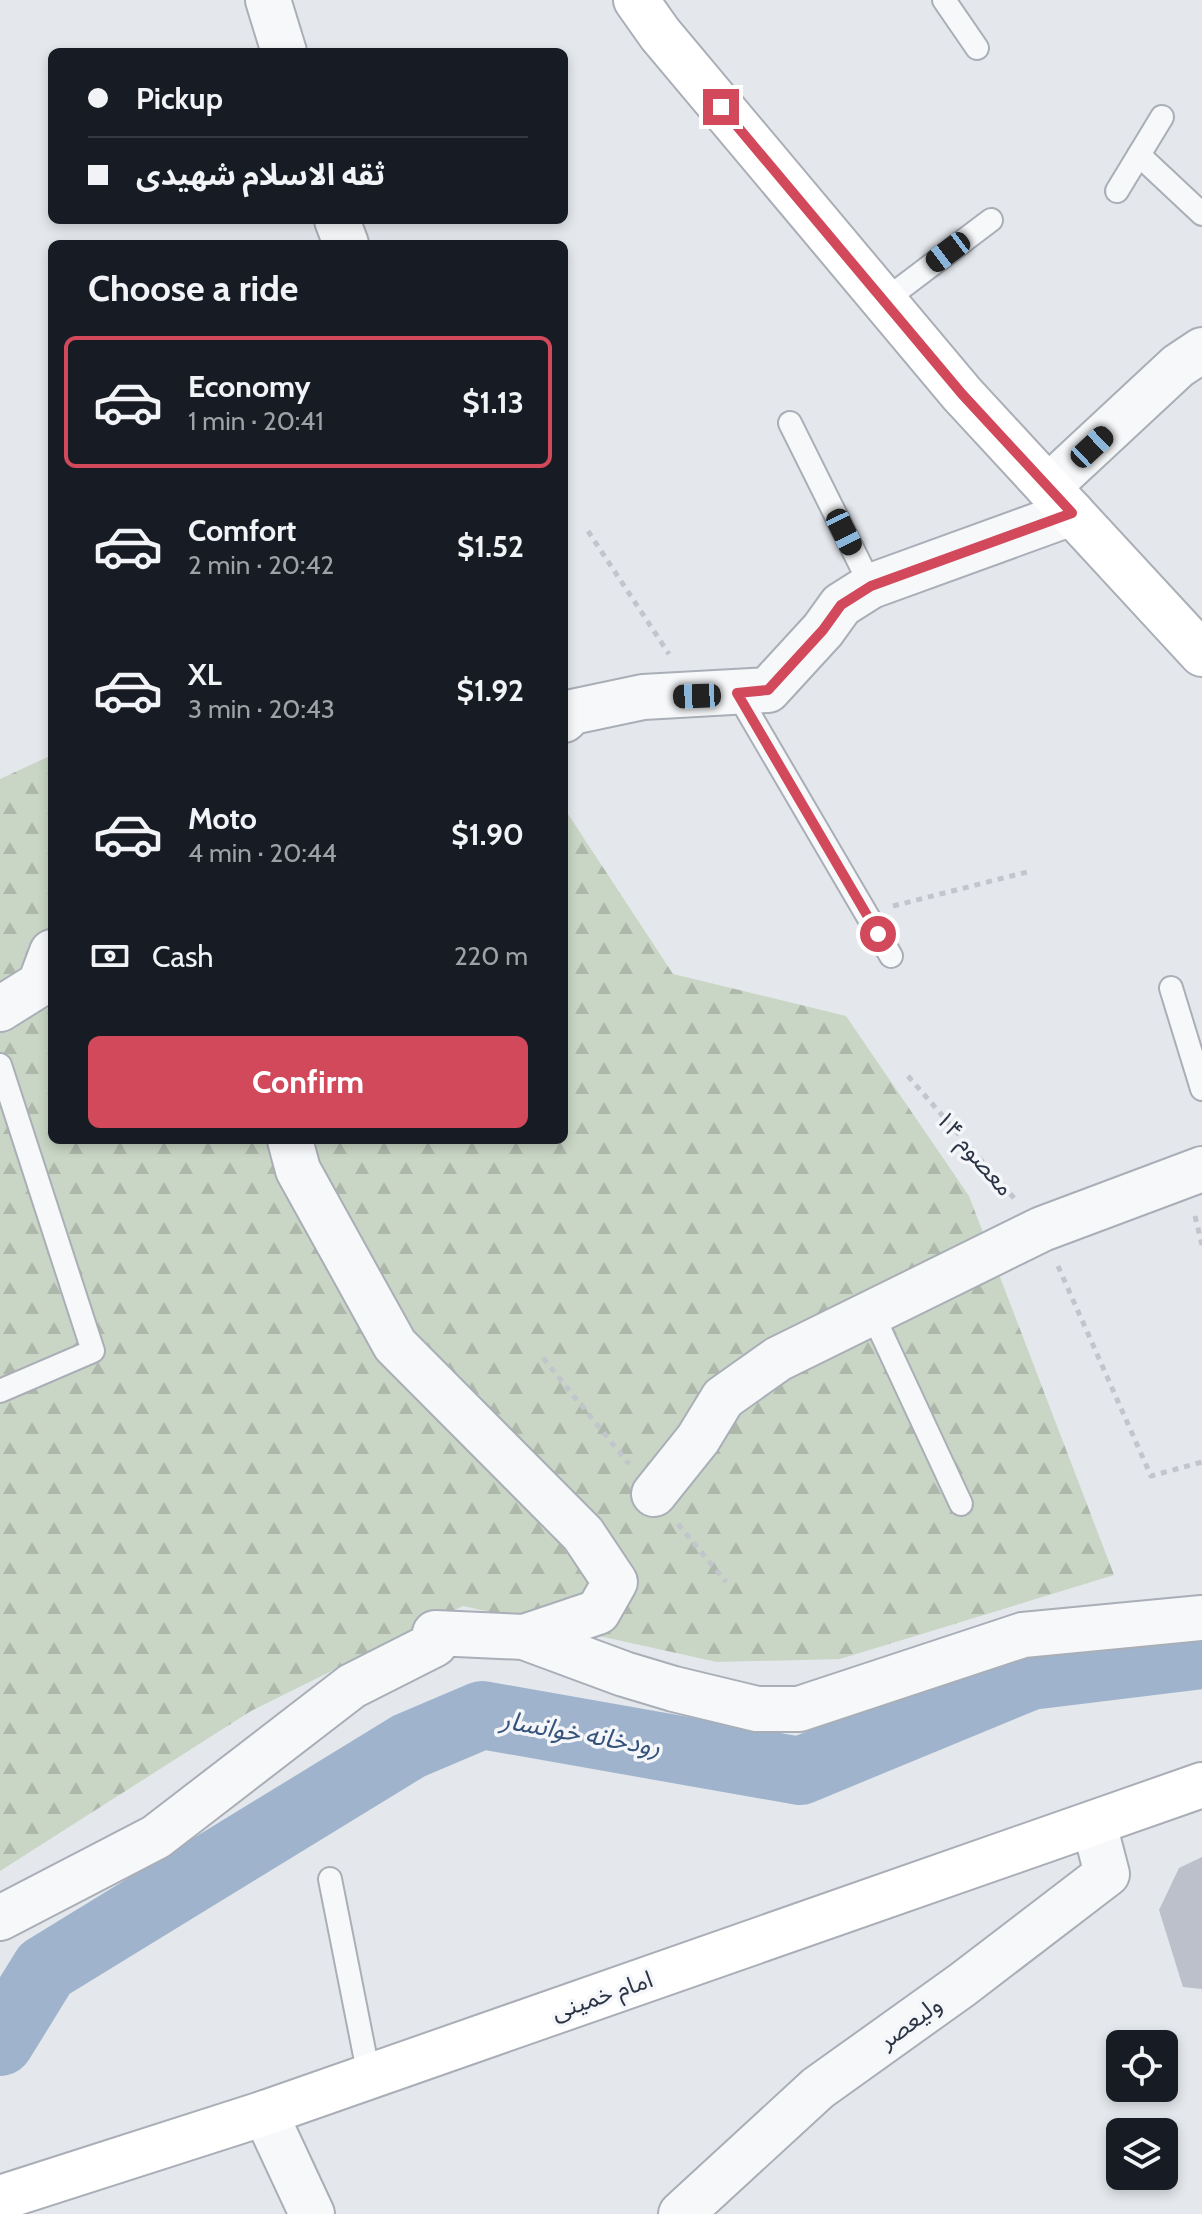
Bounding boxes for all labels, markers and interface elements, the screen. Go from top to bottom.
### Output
text: Pickup [136,80,223,117]
route end [703,89,739,125]
text: ثقه الاسلام شهیدی [136,156,385,193]
car [922,228,974,276]
text: Choose a ride [88,266,298,310]
icon: car [92,366,164,438]
text: Economy [188,368,311,405]
text: $1.13 [462,384,524,421]
text: 1 min · 20:41 [188,405,324,437]
car [1066,422,1118,472]
car [823,505,865,559]
icon: car [92,510,164,582]
text: Comfort [188,512,296,549]
text: $1.52 [457,528,524,565]
text: 2 min · 20:42 [188,549,334,581]
icon: car [92,654,164,726]
text: XL [188,656,222,693]
text: $1.92 [457,672,524,709]
car [673,683,721,709]
text: 3 min · 20:43 [188,693,335,725]
icon: car [92,798,164,870]
text: Moto [188,800,257,837]
text: $1.90 [451,816,524,853]
text: 4 min · 20:44 [188,837,337,869]
route start [860,916,896,952]
icon: cash [88,934,132,978]
text: Cash [152,938,214,975]
text: 220 m [454,940,528,972]
button: Confirm [88,1036,528,1128]
street label: ۱۴ معصوم [927,1104,1020,1204]
water label: رودخانه خوانسار [497,1703,663,1763]
street label: امام خمینی [548,1964,658,2030]
street label: ولیعصر [872,1989,947,2055]
map controls [1106,2030,1178,2190]
button: locate [1106,2030,1178,2102]
button: layers [1106,2118,1178,2190]

